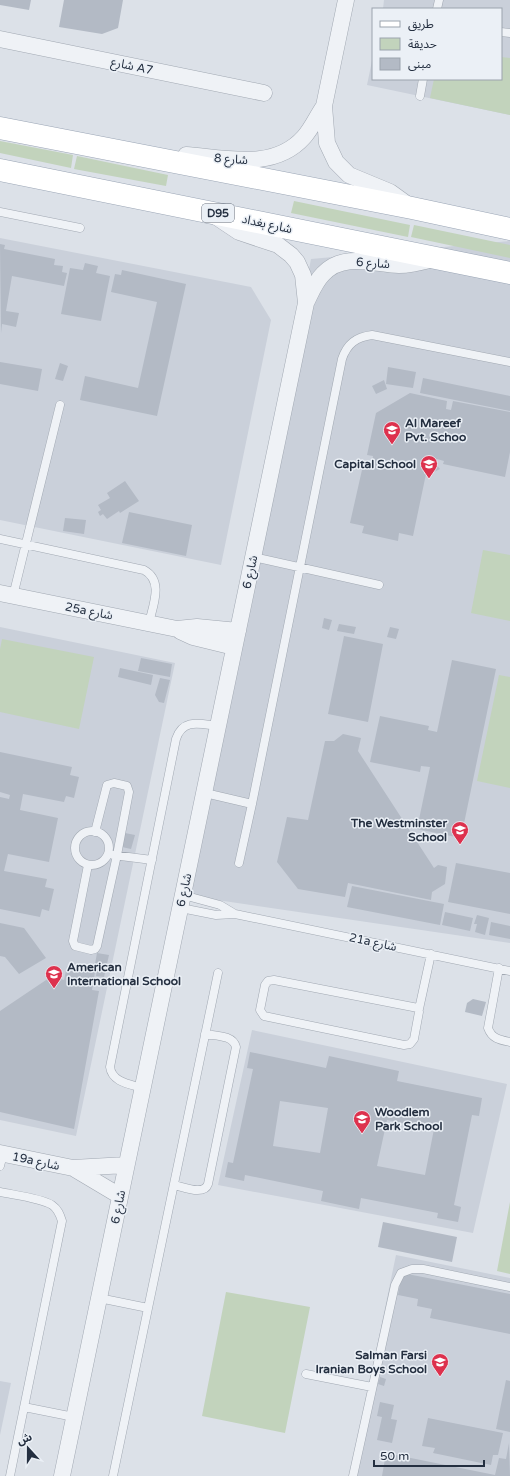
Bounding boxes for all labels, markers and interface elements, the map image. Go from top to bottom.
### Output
legend [372,8,502,80]
text: طريق [408,17,434,32]
text: حديقة [408,37,437,51]
street label: شارع A7 [109,55,154,79]
text: مبنى [408,57,431,71]
street label: شارع 8 [213,151,248,169]
road number: D95 [202,204,234,222]
street label: شارع بغداد [240,212,293,238]
street label: شارع 6 [355,255,390,273]
place label: Al Mareef Pvt. Schoo [405,416,466,444]
school or university icon: Al Mareef Pvt. Schoo [382,420,402,445]
school or university icon: Capital School [419,454,439,479]
place label: Capital School [334,457,416,472]
street label: شارع 6 [240,554,262,591]
street label: 25a شارع [64,600,114,624]
place label: The Westminster School [350,816,447,844]
school or university icon: The Westminster School [450,820,470,845]
street label: شارع 6 [174,872,196,909]
street label: 21a شارع [347,930,398,956]
place label: American International School [67,960,181,988]
school or university icon: American International School [44,964,64,989]
place label: Woodlem Park School [375,1105,442,1133]
school or university icon: Woodlem Park School [352,1109,372,1134]
street label: 19a شارع [10,1149,61,1175]
street label: شارع 6 [108,1189,130,1225]
place label: Salman Farsi Iranian Boys School [315,1348,427,1377]
school or university icon: Salman Farsi Iranian Boys School [430,1352,450,1377]
north arrow [8,1428,48,1468]
text: ش [15,1430,34,1448]
scale bar [374,1442,484,1468]
text: 50 m [380,1449,409,1463]

